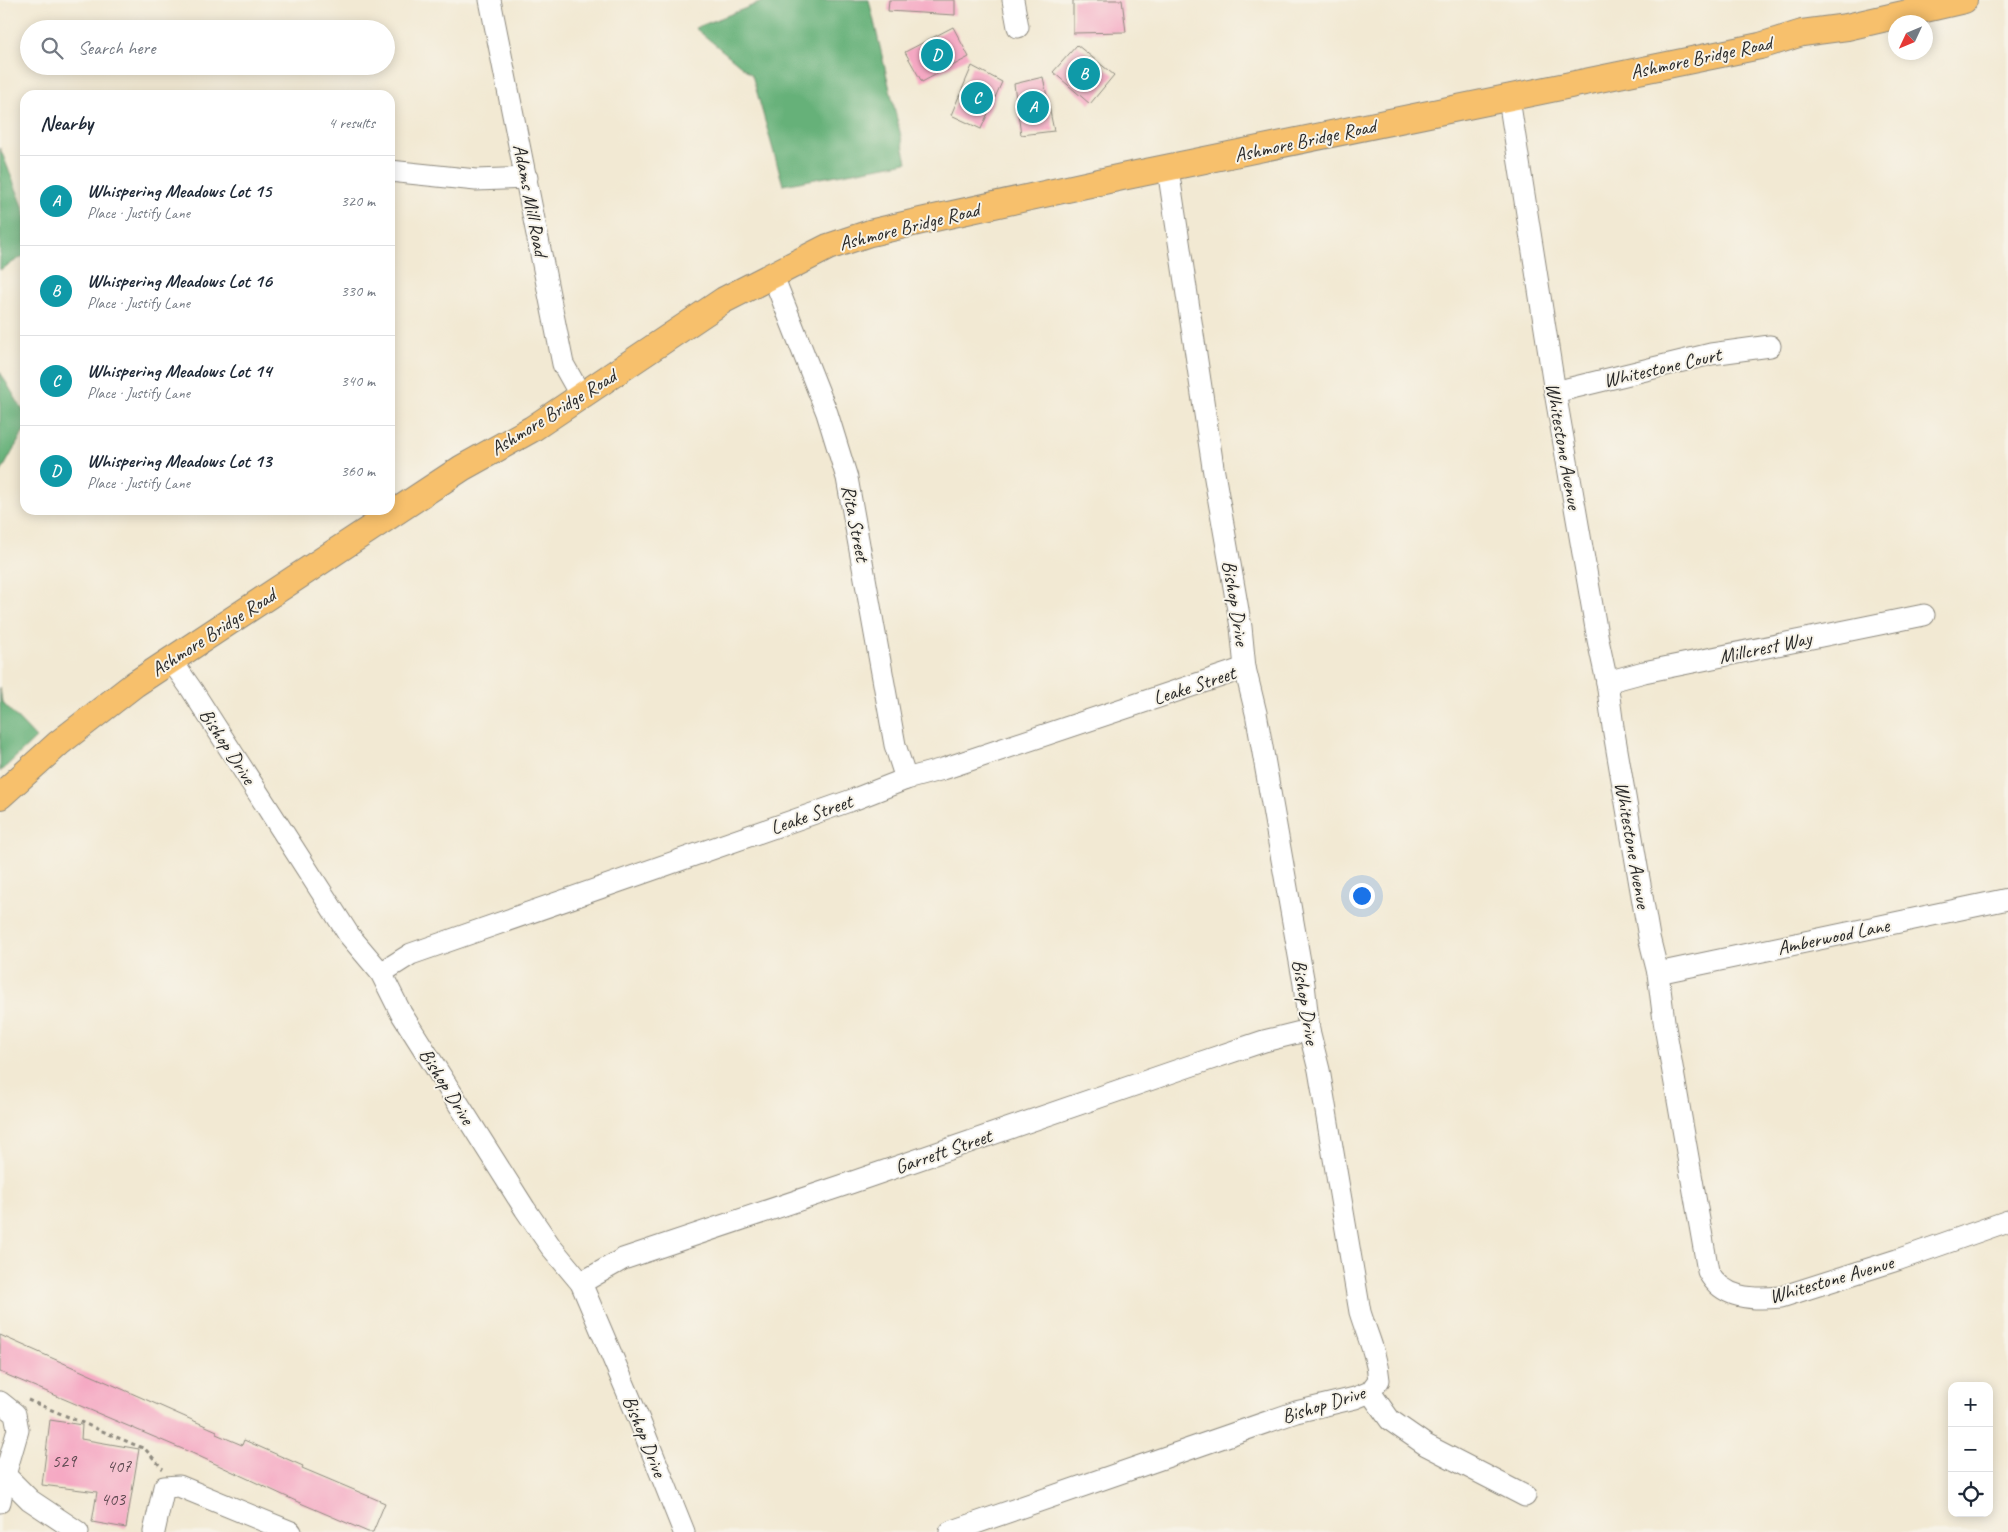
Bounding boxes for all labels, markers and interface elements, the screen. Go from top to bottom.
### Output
north arrow [1888,15,1933,60]
search box [20,20,395,75]
street label: Ashmore Bridge Road [1628,30,1777,85]
icon: search [38,34,66,62]
text: Search here [78,36,155,60]
pin: D [921,36,953,74]
pin: B [1068,55,1100,93]
pin: C [961,79,993,117]
pin: A [1017,88,1049,126]
text: Nearby [40,110,93,136]
text: 4 results [328,113,375,133]
street label: Ashmore Bridge Road [1232,113,1381,168]
street label: Adams Mill Road [507,142,554,261]
text: Whispering Meadows Lot 15 [87,179,271,203]
text: A [52,191,60,211]
text: 320 m [341,191,375,211]
street label: Ashmore Bridge Road [836,196,985,256]
text: Place · Justify Lane [87,203,190,223]
text: Whispering Meadows Lot 16 [87,269,272,293]
text: B [52,281,60,301]
text: 330 m [341,281,375,301]
text: Place · Justify Lane [87,293,190,313]
street label: Whitestone Court [1601,341,1726,393]
text: Whispering Meadows Lot 14 [87,359,271,383]
street label: Ashmore Bridge Road [486,362,624,461]
text: C [52,371,60,391]
text: 340 m [341,371,375,391]
street label: Whitestone Avenue [1540,381,1587,513]
text: Place · Justify Lane [87,383,190,403]
text: Whispering Meadows Lot 13 [87,449,271,473]
text: D [51,461,61,481]
text: 360 m [341,461,375,481]
text: Place · Justify Lane [87,473,190,493]
street label: Rita Street [836,483,876,566]
street label: Bishop Drive [1216,559,1255,649]
street label: Ashmore Bridge Road [146,581,283,682]
street label: Millcrest Way [1717,625,1816,669]
street label: Leake Street [1150,660,1241,710]
street label: Bishop Drive [194,704,262,790]
street label: Whitestone Avenue [1609,780,1656,912]
street label: Leake Street [767,788,858,840]
your location [1349,883,1375,909]
street label: Amberwood Lane [1775,912,1893,961]
street label: Bishop Drive [1286,958,1325,1048]
street label: Bishop Drive [413,1043,481,1130]
street label: Garrett Street [892,1123,997,1180]
street label: Whitestone Avenue [1766,1249,1898,1309]
street label: Bishop Drive [1279,1380,1369,1429]
map controls [1948,1382,1993,1517]
button: + [1948,1382,1993,1427]
street label: Bishop Drive [617,1392,673,1482]
button: − [1948,1427,1993,1472]
house number: 529 [52,1450,78,1472]
house number: 407 [107,1455,132,1477]
button: locate [1948,1472,1993,1517]
house number: 403 [101,1488,127,1510]

